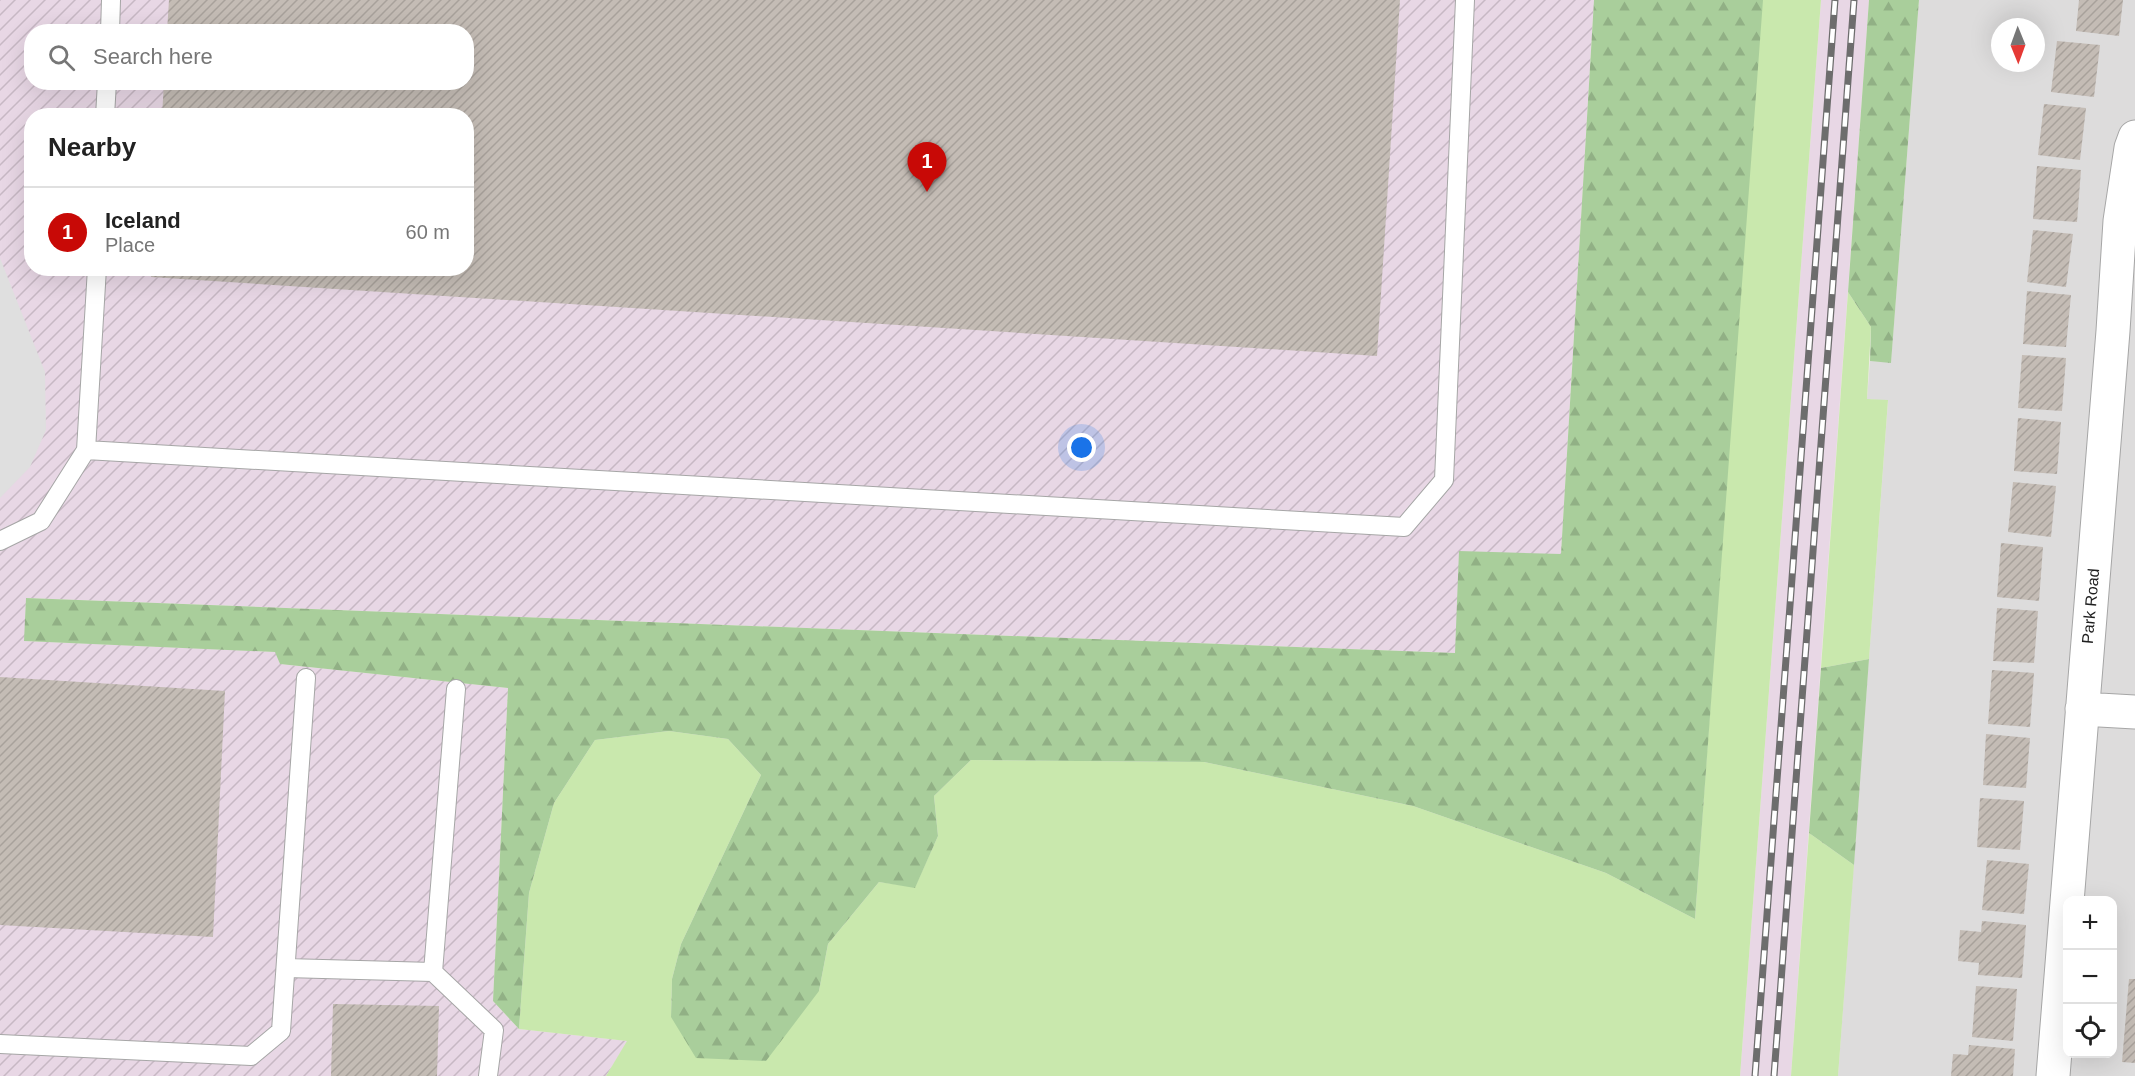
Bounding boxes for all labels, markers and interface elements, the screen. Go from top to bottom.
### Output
north arrow [1991,18,2045,72]
search box [24,24,474,90]
icon: search [45,41,78,74]
text: Search here [93,44,213,69]
text: Nearby [48,132,136,162]
pin: 1 [908,142,946,192]
text: Iceland [105,208,181,233]
text: 1 [62,221,73,243]
text: 60 m [406,221,450,243]
text: Place [105,234,155,256]
your location [1067,433,1096,462]
street label: Park Road [2079,568,2102,644]
map controls [2063,896,2117,1058]
button: + [2063,896,2117,950]
button: − [2063,950,2117,1004]
button: locate [2063,1004,2117,1058]

